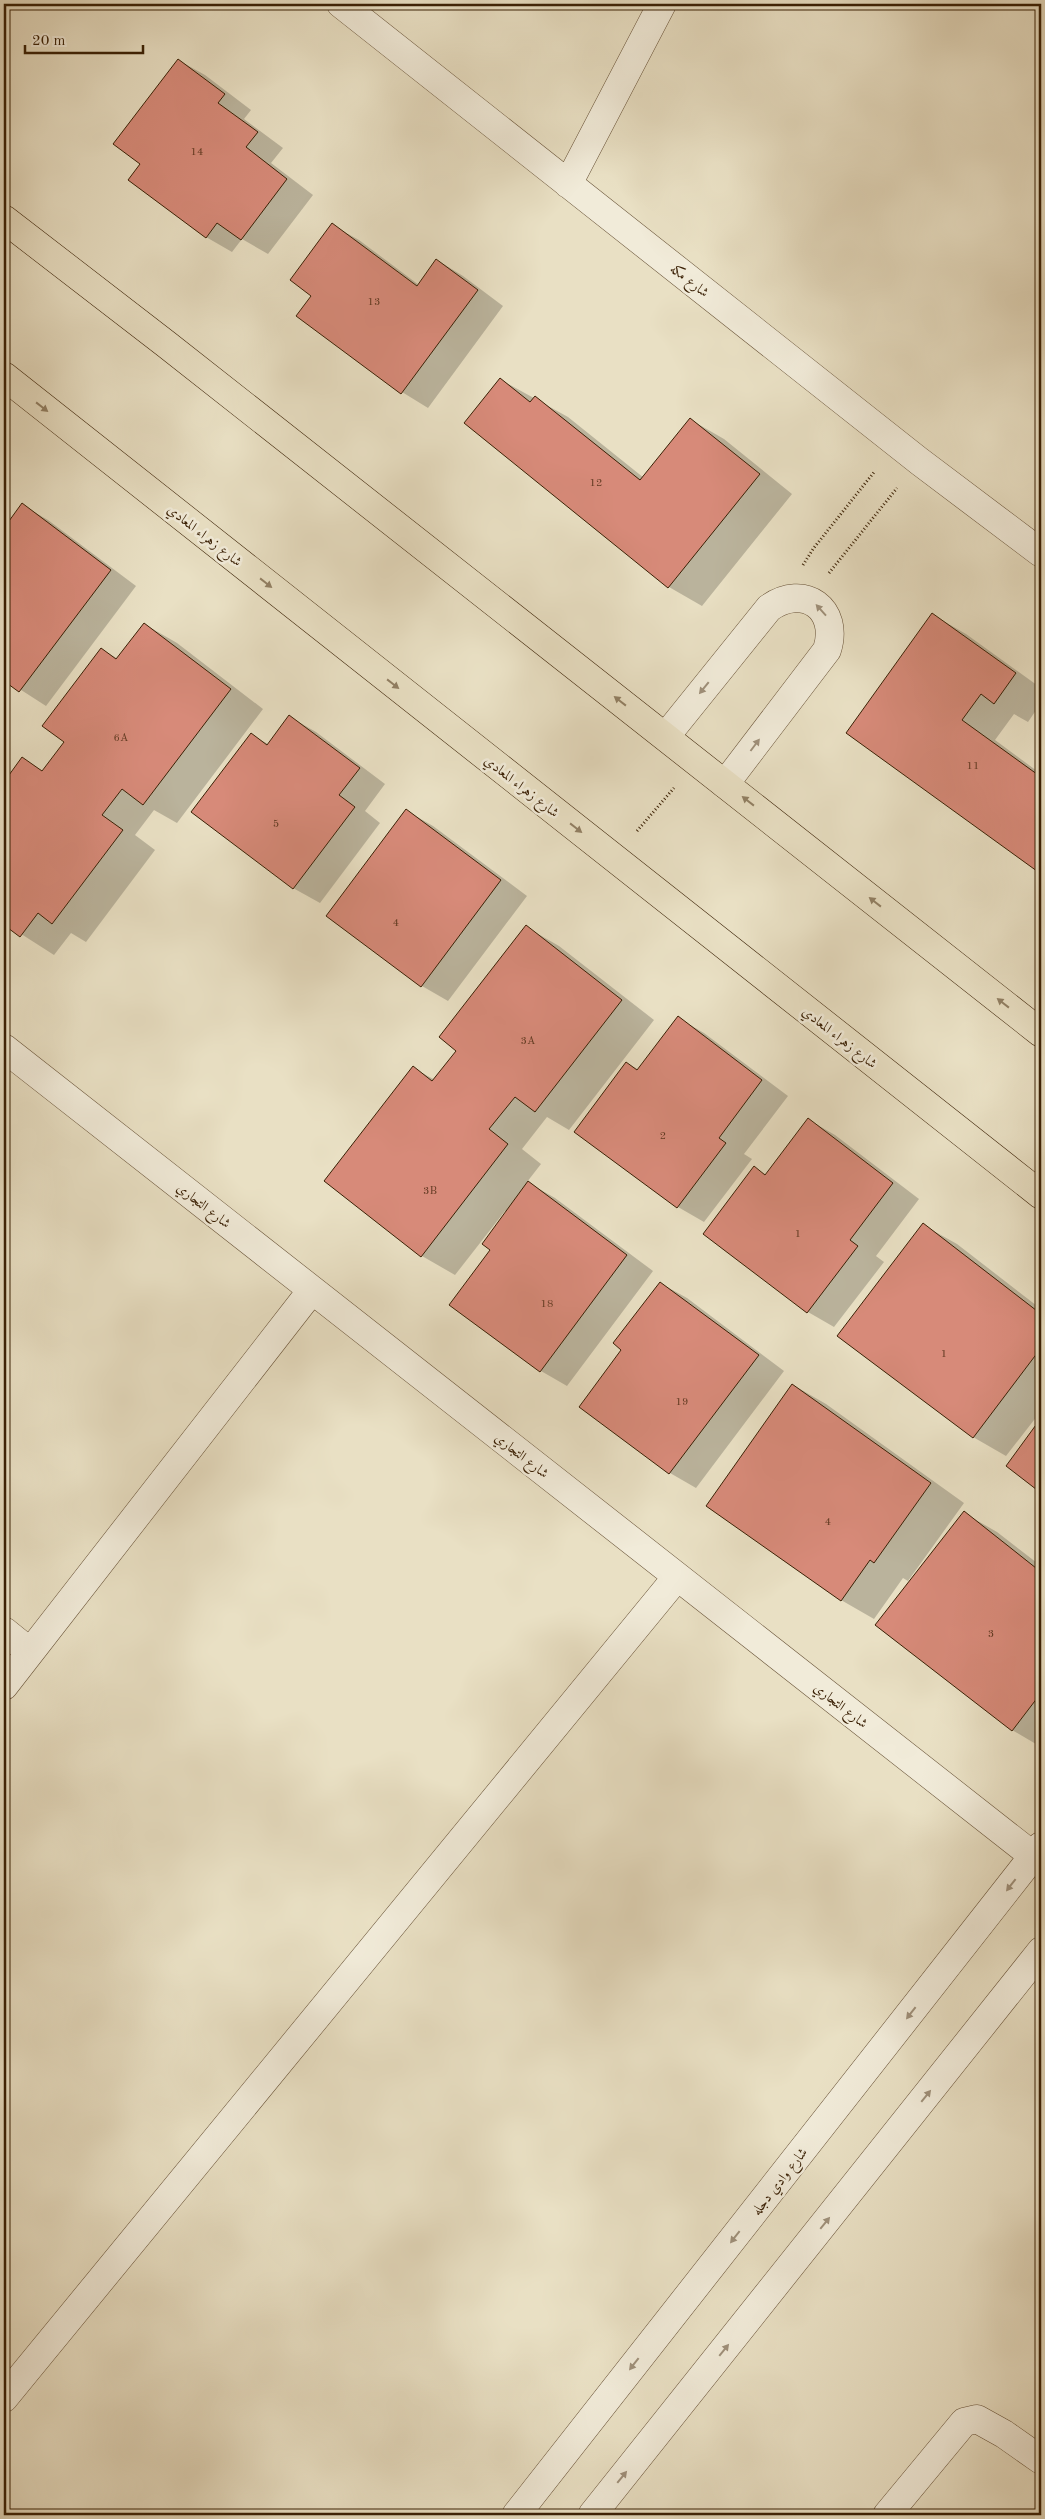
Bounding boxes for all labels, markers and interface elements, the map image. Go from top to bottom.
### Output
scale bar [25,22,142,54]
text: 20 m [32,34,66,49]
house number: 14 [191,147,203,158]
street label: شارع مكه [665,261,712,303]
house number: 13 [368,297,380,308]
one-way arrow [35,401,48,412]
house number: 12 [590,478,602,489]
street label: شارع زهراء المعادي [162,502,244,572]
one-way arrow [259,578,272,589]
one-way arrow [815,605,827,617]
one-way arrow [386,679,400,689]
one-way arrow [699,682,710,695]
one-way arrow [614,695,627,706]
house number: 6A [114,733,129,744]
one-way arrow [749,739,760,752]
street label: شارع زهراء المعادي [479,753,561,823]
house number: 11 [967,761,979,772]
one-way arrow [742,796,755,807]
house number: 5 [273,819,279,830]
one-way arrow [569,823,583,833]
one-way arrow [869,896,882,907]
house number: 4 [393,918,399,929]
one-way arrow [997,997,1010,1008]
street label: شارع زهراء المعادي [797,1004,879,1074]
house number: 3A [521,1036,536,1047]
house number: 2 [660,1131,666,1142]
street label: شارع التجاري [171,1181,233,1234]
house number: 3B [423,1186,437,1197]
house number: 1 [795,1229,801,1240]
house number: 18 [541,1299,553,1310]
house number: 1 [941,1349,947,1360]
house number: 19 [676,1397,688,1408]
street label: شارع التجاري [489,1431,551,1484]
house number: 4 [825,1517,831,1528]
house number: 3 [988,1629,994,1640]
street label: شارع التجاري [808,1681,870,1734]
one-way arrow [1006,1878,1017,1891]
one-way arrow [905,2006,916,2019]
one-way arrow [920,2089,931,2102]
street label: شارع وادي دجله [749,2145,813,2220]
one-way arrow [819,2217,830,2230]
one-way arrow [729,2230,740,2243]
one-way arrow [718,2344,729,2357]
one-way arrow [629,2358,640,2371]
one-way arrow [617,2471,628,2484]

